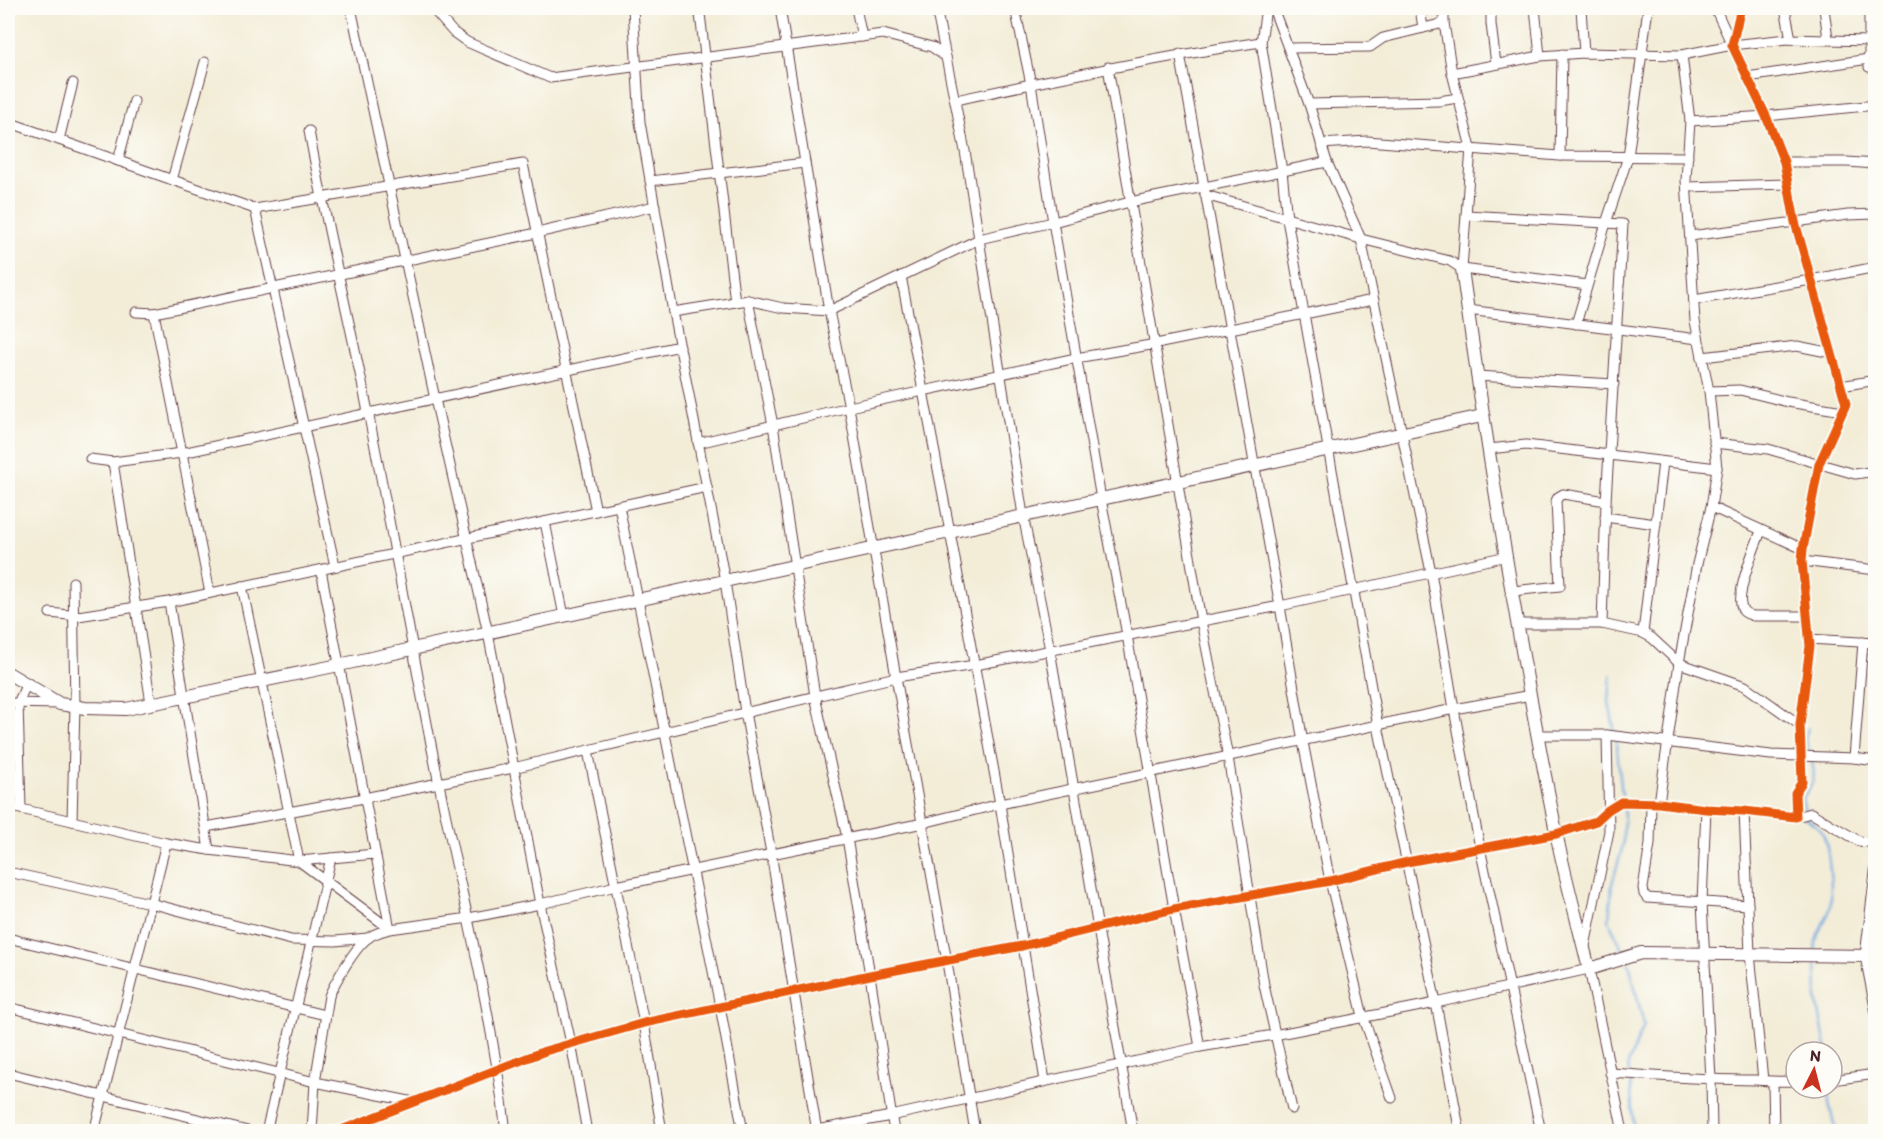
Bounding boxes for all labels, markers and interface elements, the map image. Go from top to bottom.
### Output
north arrow [1784,1040,1844,1100]
text: N [1809,1046,1822,1066]

